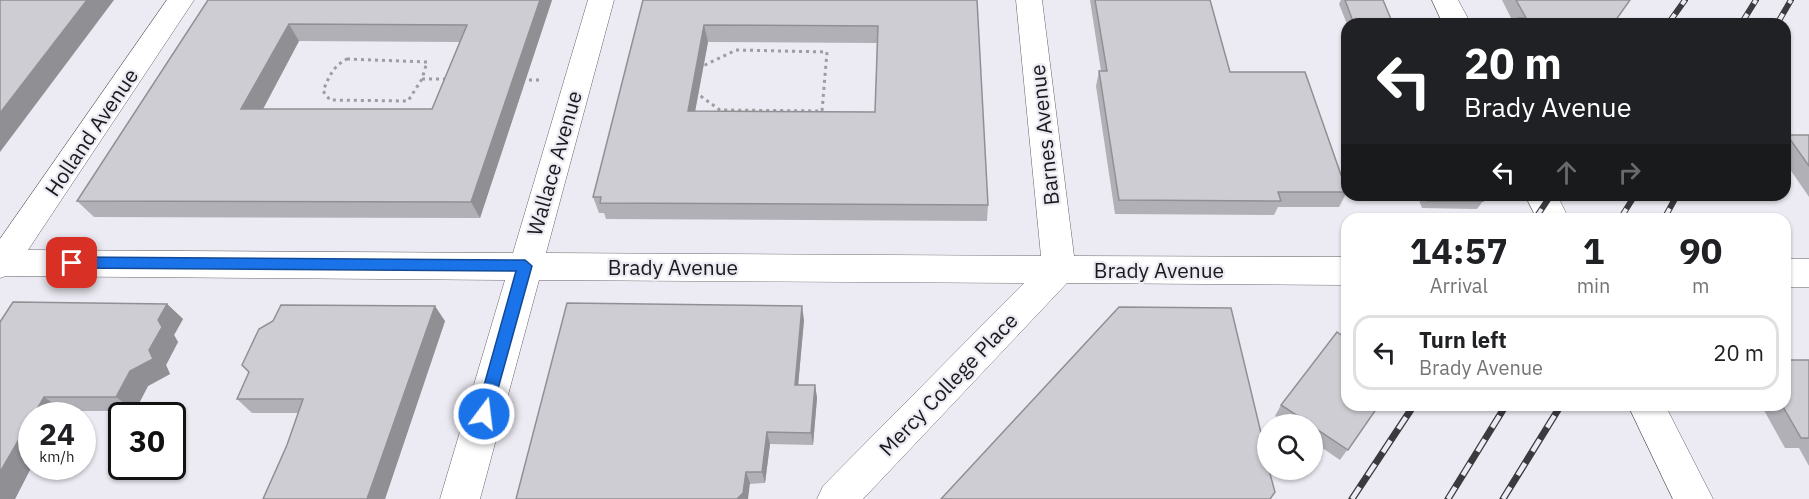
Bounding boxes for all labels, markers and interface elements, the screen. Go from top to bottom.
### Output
text: 20 m [1464,36,1562,91]
icon: left [1365,42,1443,120]
street label: Holland Avenue [38,63,144,201]
street label: Barnes Avenue [1023,63,1065,207]
street label: Wallace Avenue [520,87,588,239]
text: Brady Avenue [1464,89,1632,124]
icon: left [1487,156,1520,189]
icon: ahead [1550,156,1583,189]
icon: right [1613,156,1646,189]
text: 14:57 [1410,227,1508,274]
text: 1 [1583,227,1604,274]
text: 90 [1679,227,1722,274]
pin [46,237,97,288]
icon: arrive [55,246,88,279]
street label: Brady Avenue [608,253,738,281]
street label: Brady Avenue [1094,256,1224,284]
text: Arrival [1430,272,1488,299]
text: min [1577,272,1610,299]
text: m [1692,272,1709,299]
street label: Mercy College Place [872,306,1024,462]
text: Turn left [1419,325,1507,354]
icon: left [1368,336,1401,369]
text: 20 m [1713,338,1764,367]
text: Brady Avenue [1419,354,1543,381]
position arrow [452,382,516,446]
speed limit sign: 30 [108,402,186,480]
text: 24 [39,414,75,453]
map controls [1257,414,1323,480]
button: search [1257,414,1323,480]
text: km/h [39,447,75,466]

